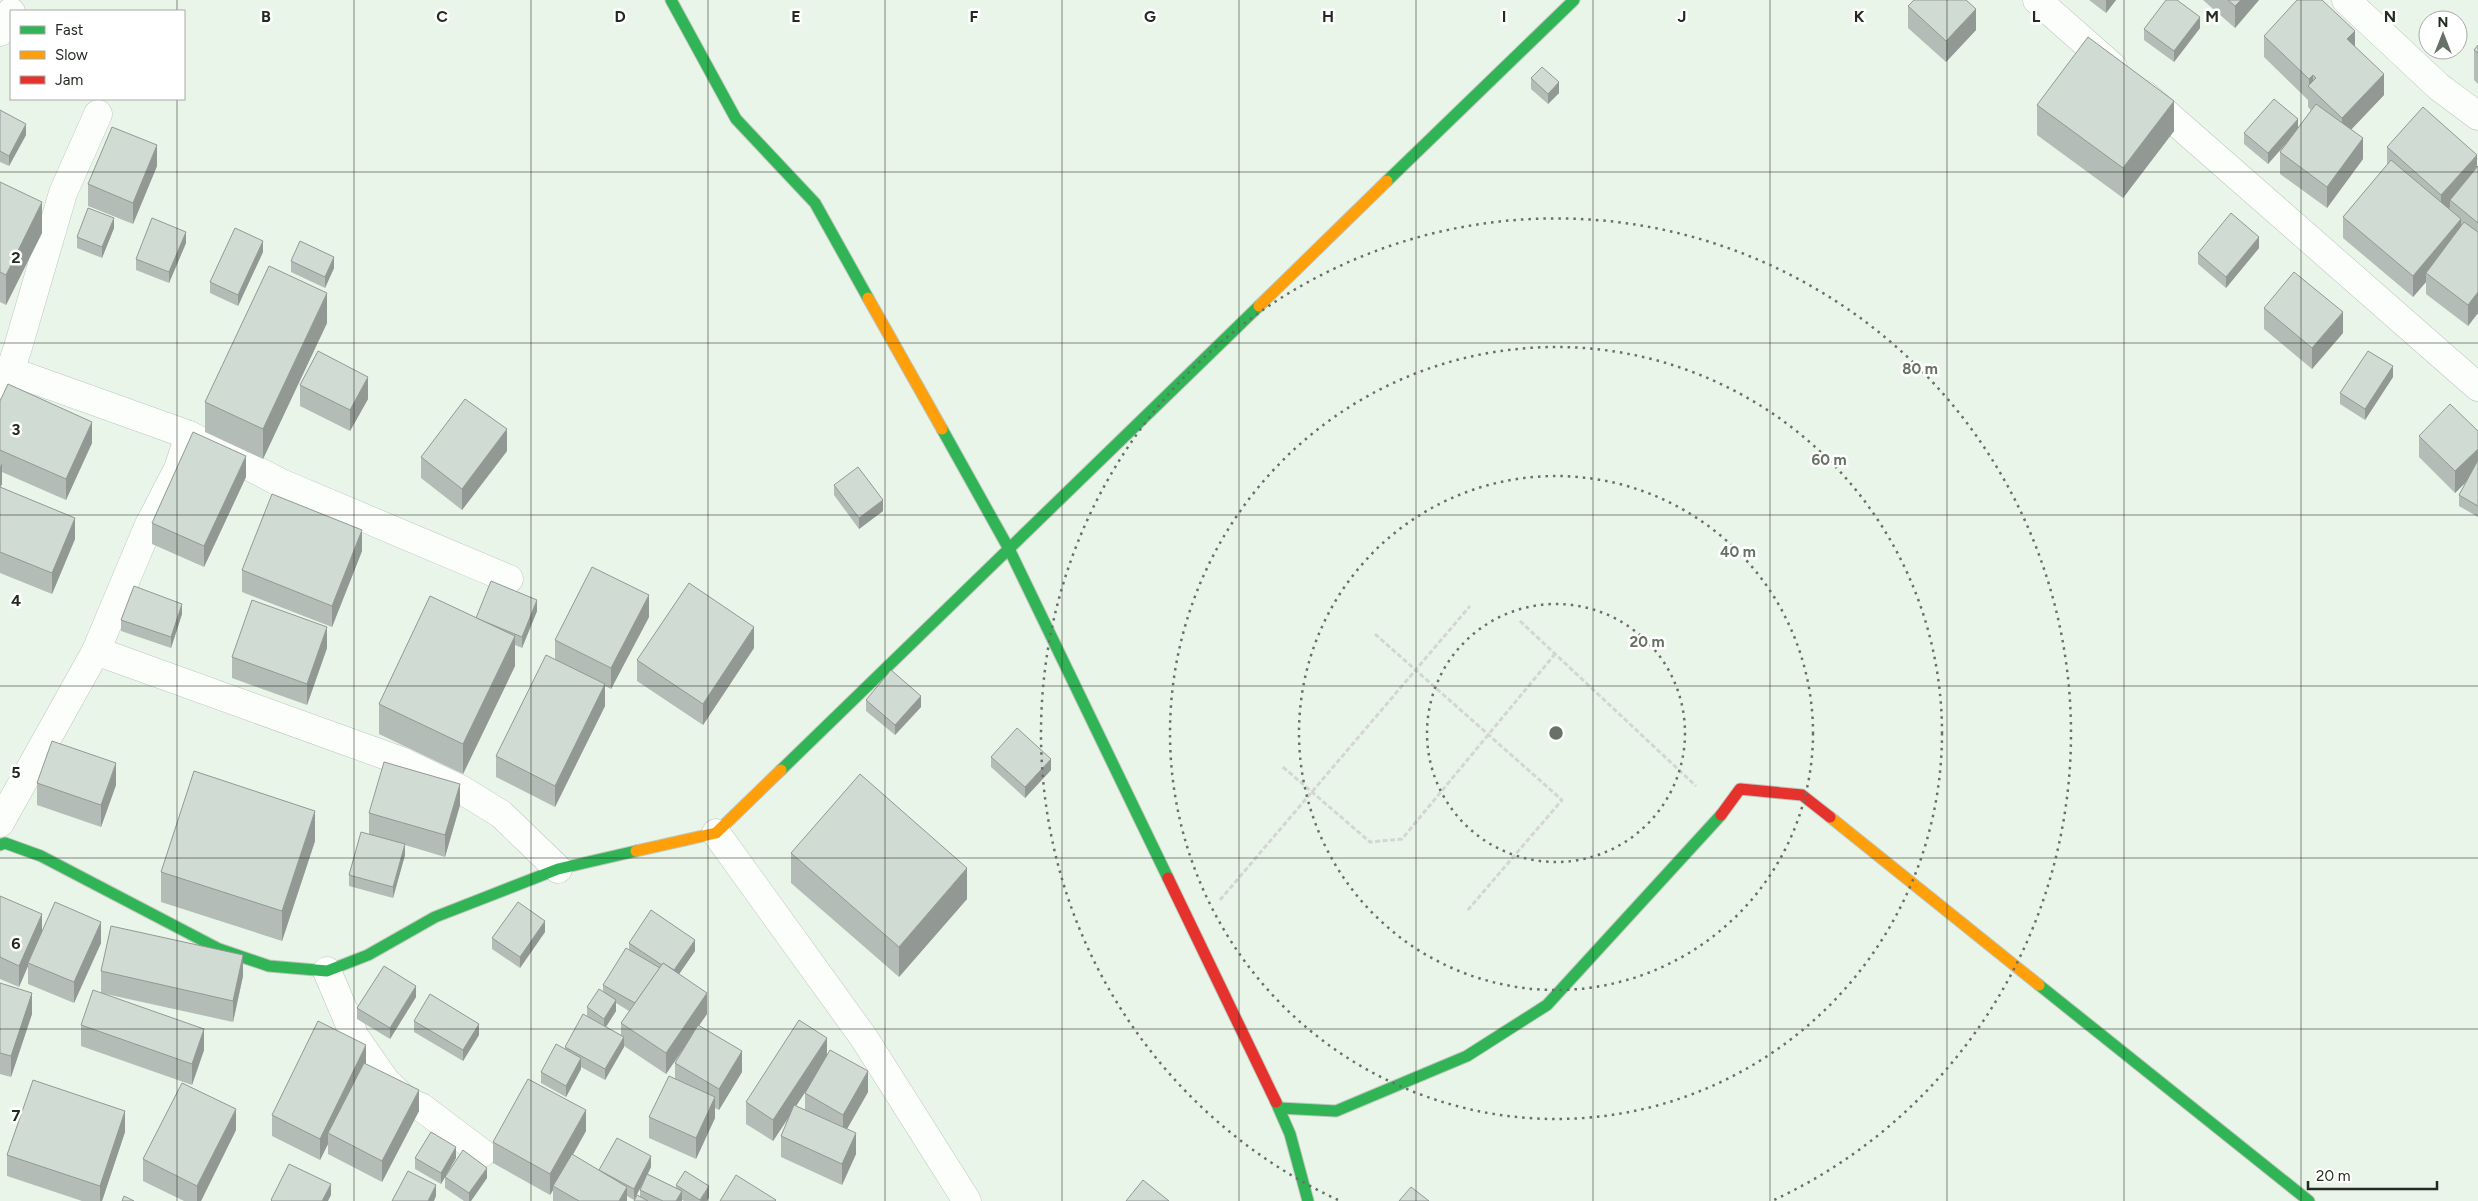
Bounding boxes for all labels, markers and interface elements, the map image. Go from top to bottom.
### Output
text: B [261,7,271,26]
text: C [436,7,448,26]
text: D [614,7,626,26]
text: E [791,7,801,26]
text: F [970,7,979,26]
text: G [1144,7,1156,26]
text: H [1322,7,1334,26]
text: I [1502,7,1506,26]
text: J [1678,7,1686,26]
text: K [1854,7,1865,26]
text: L [2032,7,2041,26]
text: M [2205,7,2219,26]
text: N [2384,7,2396,26]
legend [10,10,185,100]
north arrow [2418,10,2468,60]
text: N [2438,14,2448,31]
text: Fast [55,21,84,39]
text: Slow [55,46,88,64]
text: Jam [55,71,83,89]
text: 2 [11,248,21,267]
text: 80 m [1902,360,1938,378]
text: 3 [12,420,21,439]
text: 60 m [1811,451,1847,469]
text: 40 m [1720,543,1756,561]
text: 4 [11,591,21,610]
text: 20 m [1629,633,1665,651]
centre of rings [1547,724,1565,742]
text: 5 [11,763,21,782]
text: 6 [11,934,21,953]
text: 7 [12,1106,21,1125]
scale bar [2308,1158,2437,1190]
text: 20 m [2316,1167,2350,1185]

